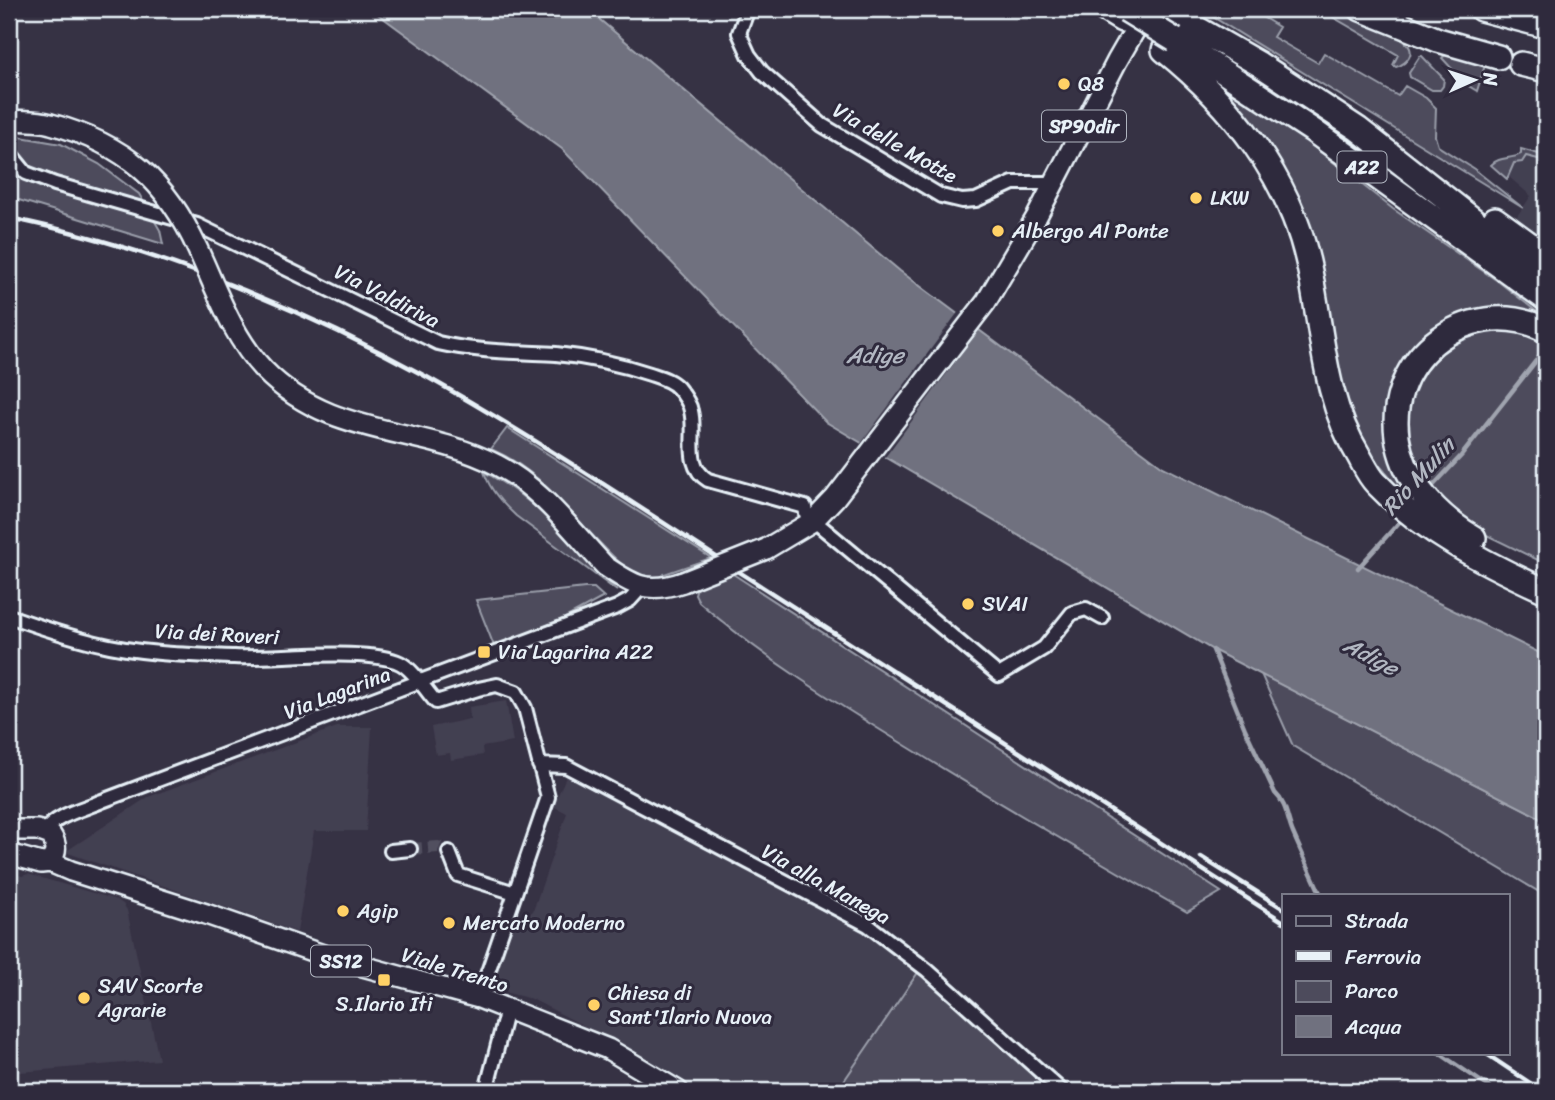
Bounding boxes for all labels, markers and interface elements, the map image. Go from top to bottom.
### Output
north arrow [1440,46,1510,116]
place label: Q8 [1078,65,1105,103]
text: N [1474,71,1507,87]
marker: Q8 [1056,76,1072,92]
street label: Via delle Motte [825,92,965,194]
road number: SP90dir [1042,110,1126,142]
road number: A22 [1338,152,1386,182]
place label: LKW [1210,179,1249,217]
marker: LKW [1188,190,1204,206]
place label: Albergo Al Ponte [1011,212,1169,250]
marker: Albergo Al Ponte [990,223,1006,239]
street label: Via Valdiriva [327,253,447,339]
water label: Adige [846,335,906,376]
water label: Rio Mulin [1371,425,1467,525]
place label: SVAI [982,585,1028,623]
marker: SVAI [960,596,976,612]
street label: Via dei Roveri [154,612,281,656]
water label: Adige [1335,624,1407,689]
place label: Via Lagarina A22 [498,633,653,671]
marker: Via Lagarina A22 [476,644,492,660]
street label: Via Lagarina [278,655,397,731]
street label: Via alla Manega [754,833,898,936]
place label: Agip [356,892,398,930]
legend [1282,894,1510,1054]
text: Strada [1345,902,1409,940]
marker: Agip [335,903,351,919]
place label: Mercato Moderno [463,904,625,942]
marker: Mercato Moderno [441,915,457,931]
street label: Viale Trento [397,936,514,1004]
text: Ferrovia [1345,938,1422,976]
road number: SS12 [311,945,371,976]
place label: SAV Scorte Agrarie [97,967,203,1029]
marker: S.Ilario Iti [376,972,392,988]
text: Parco [1345,972,1398,1010]
place label: Chiesa di Sant'Ilario Nuova [608,974,772,1036]
place label: S.Ilario Iti [335,985,434,1023]
marker: SAV Scorte Agrarie [76,990,92,1006]
marker: Chiesa di Sant'Ilario Nuova [586,997,602,1013]
text: Acqua [1344,1008,1402,1046]

